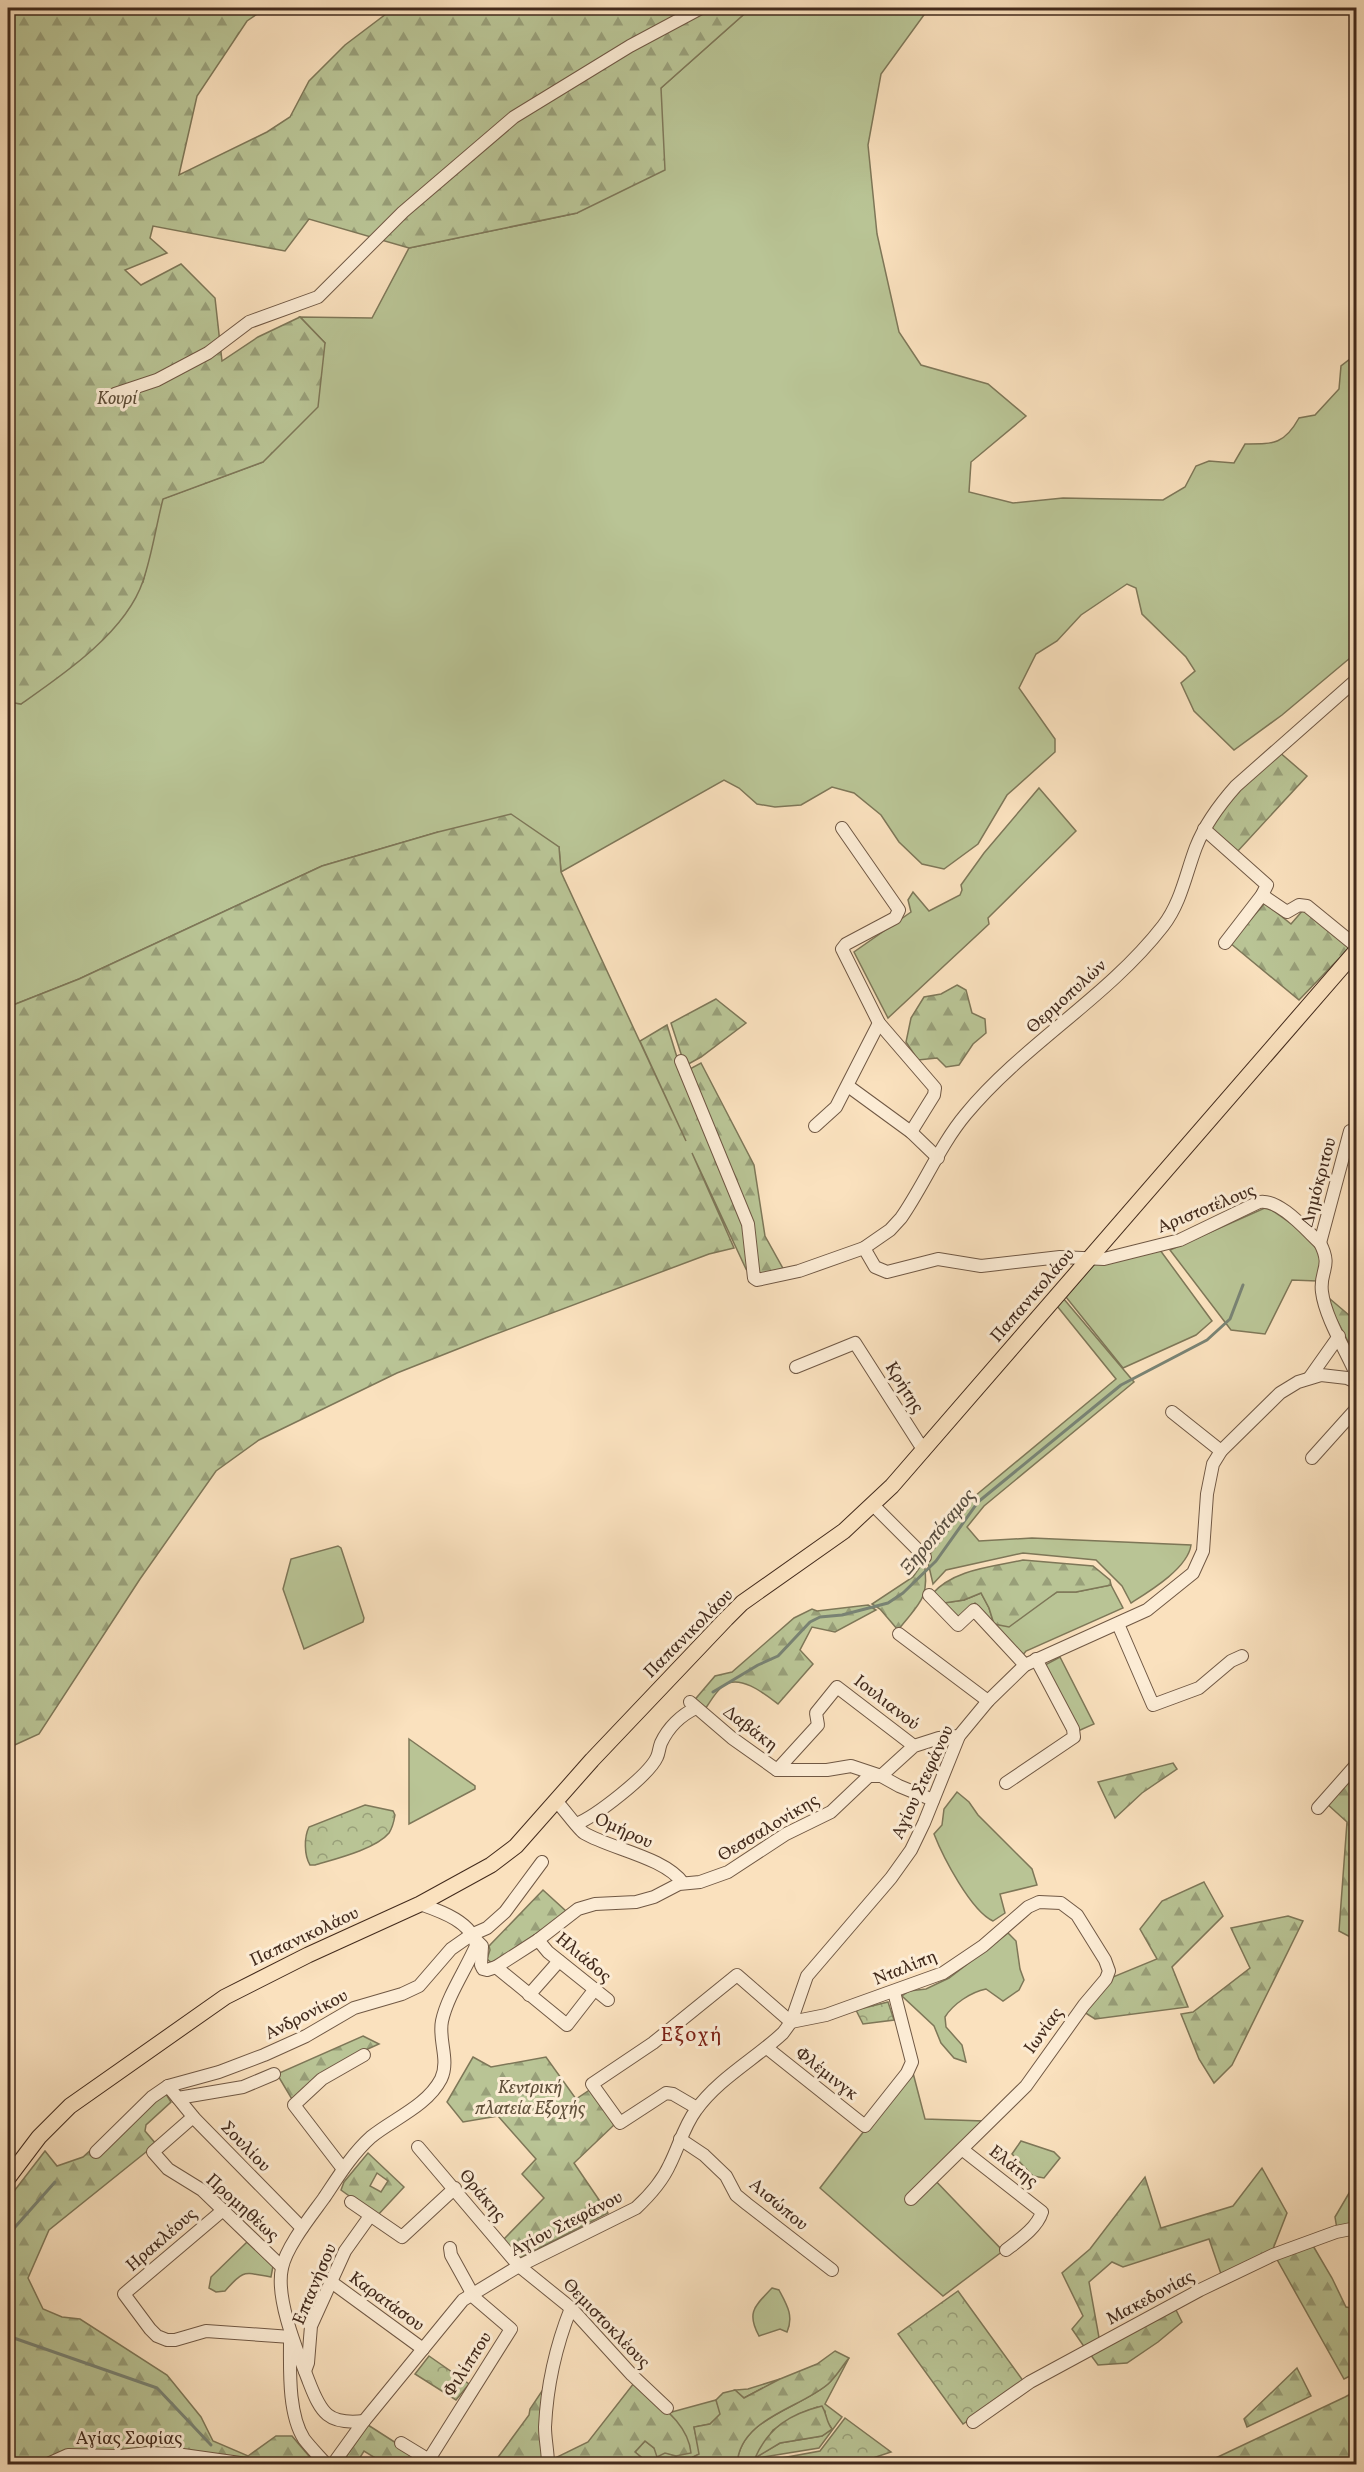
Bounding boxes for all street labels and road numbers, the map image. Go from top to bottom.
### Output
street label: Θερμοπυλών [1021,954,1113,1040]
street label: Δημόκριτου [1296,1135,1343,1230]
street label: Αριστοτέλους [1154,1178,1259,1240]
street label: Παπανικολάου [985,1243,1081,1349]
street label: Κρήτης [878,1357,929,1418]
street label: Παπανικολάου [639,1584,739,1684]
street label: Ιουλιανού [848,1670,924,1737]
street label: Δαβάκη [717,1700,783,1758]
street label: Αγίου Στεφάνου [886,1722,961,1844]
street label: Θεσσαλονίκης [713,1788,824,1868]
street label: Ομήρου [590,1807,657,1856]
street label: Παπανικολάου [246,1901,363,1974]
street label: Ηλιάδος [550,1927,616,1989]
street label: Νταλίπη [870,1944,941,1992]
street label: Ανδρονίκου [261,1984,353,2047]
street label: Ιωνίας [1019,2002,1070,2059]
street label: Φλέμινγκ [789,2042,863,2107]
street label: Σουλίου [214,2116,276,2178]
street label: Ελάτης [983,2140,1043,2194]
street label: Θράκης [453,2164,511,2228]
street label: Προμηθέως [200,2168,284,2248]
street label: Αισώπου [743,2173,813,2237]
street label: Αγίου Στεφάνου [506,2185,627,2263]
street label: Ηρακλέους [121,2202,203,2278]
street label: Επτανήσου [287,2240,344,2329]
street label: Μακεδονίας [1102,2265,1199,2332]
street label: Καρατάσου [343,2266,429,2338]
street label: Θεμιστοκλέους [556,2273,655,2375]
street label: Φιλίππου [438,2327,499,2402]
street label: Αγίας Σοφίας [76,2427,182,2452]

